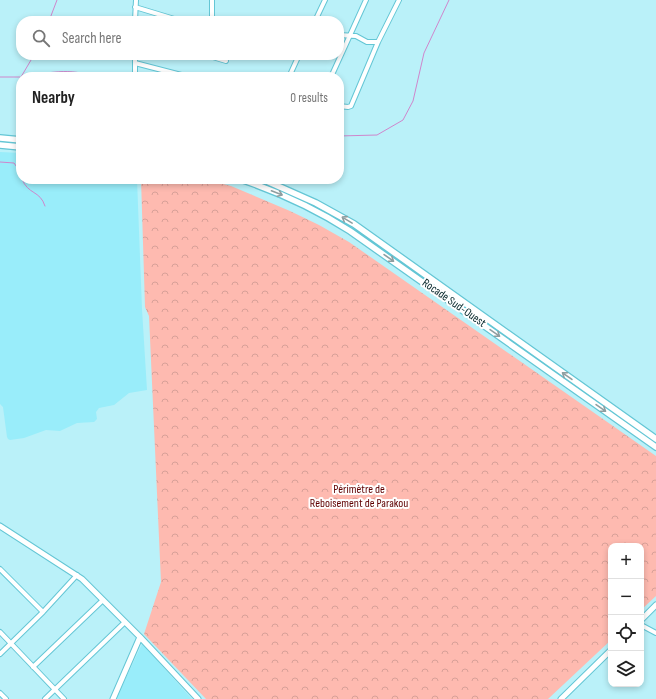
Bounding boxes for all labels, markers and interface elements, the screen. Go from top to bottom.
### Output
search box [16,16,344,60]
icon: search [30,27,52,49]
text: Search here [62,29,122,48]
text: Nearby [32,88,75,108]
text: 0 results [290,90,328,106]
one-way arrow [270,189,282,197]
one-way arrow [341,216,352,224]
one-way arrow [383,254,394,262]
street label: Rocade Sud-Ouest [419,275,489,331]
one-way arrow [489,329,500,337]
one-way arrow [562,372,573,380]
one-way arrow [595,404,606,412]
park label: Périmètre de Reboisement de Parakou [310,482,408,511]
map controls [608,543,644,687]
button: + [608,543,644,579]
button: − [608,579,644,615]
button: locate [608,615,644,651]
button: layers [608,651,644,687]

